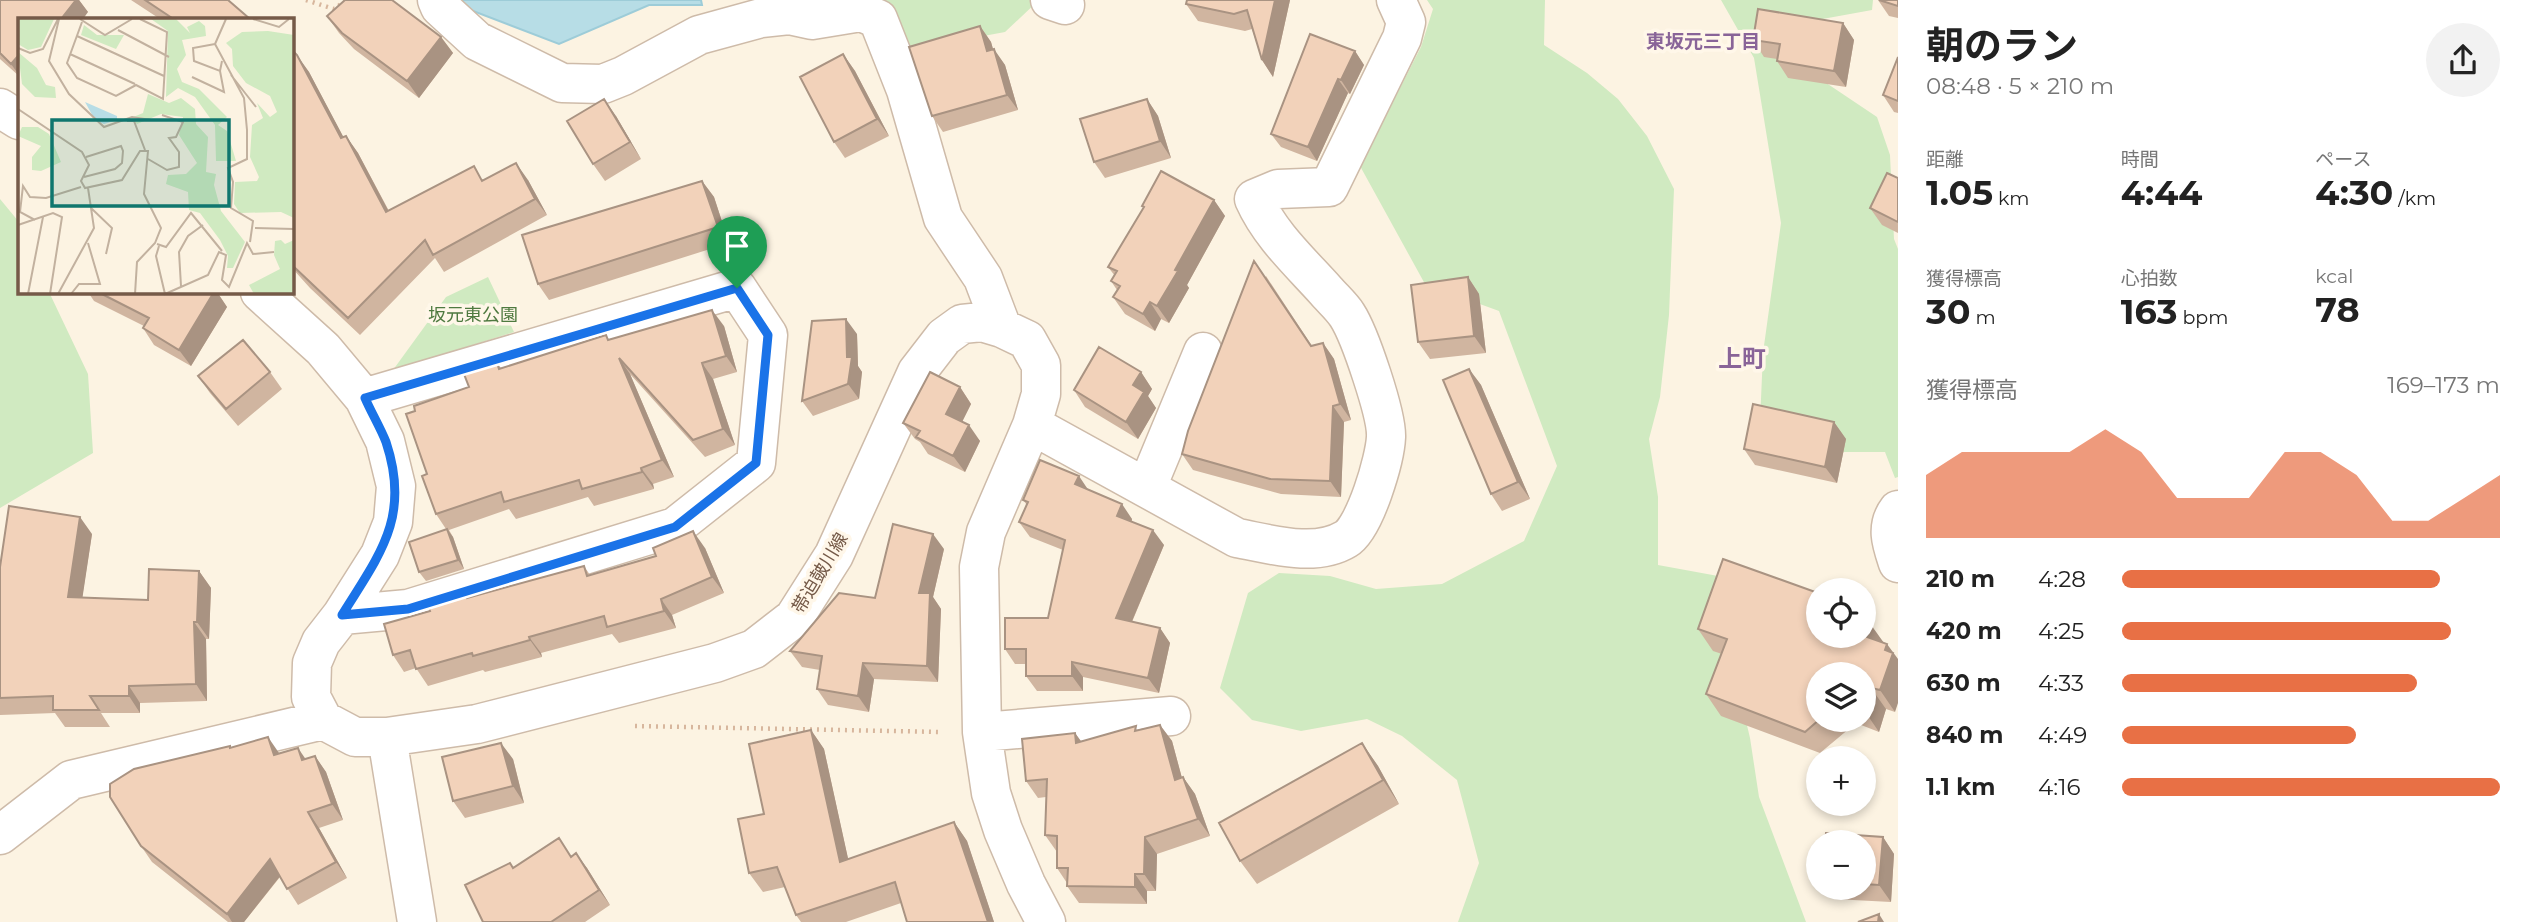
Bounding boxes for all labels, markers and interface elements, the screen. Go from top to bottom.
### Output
inset map [18,18,294,294]
text: 朝のラン [1926,22,2078,69]
button: share [2426,23,2500,97]
district label: 東坂元三丁目 [1646,30,1760,53]
text: 08:48 · 5 × 210 m [1926,72,2114,100]
text: 距離 [1926,148,1964,171]
text: 時間 [2121,148,2159,171]
text: ペース [2315,148,2371,171]
text: 1.05 [1926,171,1993,214]
text: 4:44 [2121,171,2202,214]
text: 4:30 [2315,171,2393,214]
text: km [1993,187,2029,210]
text: /km [2393,187,2436,210]
pin [707,216,767,288]
icon: arrive [718,227,756,265]
text: kcal [2315,265,2353,288]
text: 獲得標高 [1926,267,2002,290]
text: 心拍数 [2121,267,2178,290]
text: 78 [2315,288,2360,331]
text: 30 [1926,290,1971,333]
text: 163 [2121,290,2177,333]
park label: 坂元東公園 [428,304,518,326]
text: m [1971,306,1996,329]
text: bpm [2177,306,2228,329]
district label: 上町 [1718,344,1766,373]
text: 169–173 m [2387,371,2500,399]
text: 獲得標高 [1926,376,2018,404]
street label: 帯迫皷川線 [787,529,853,617]
text: 210 m [1926,565,1995,593]
text: 4:28 [2038,565,2086,593]
map controls [1806,578,1876,900]
button: locate [1806,578,1876,648]
text: 420 m [1926,617,2002,645]
text: 4:25 [2038,617,2084,645]
button: layers [1806,662,1876,732]
text: 630 m [1926,669,2001,697]
text: 4:33 [2038,669,2084,697]
text: 840 m [1926,721,2003,749]
text: 4:49 [2038,721,2087,749]
button: + [1806,746,1876,816]
text: 1.1 km [1926,773,1995,801]
text: 4:16 [2038,773,2081,801]
button: − [1806,830,1876,900]

